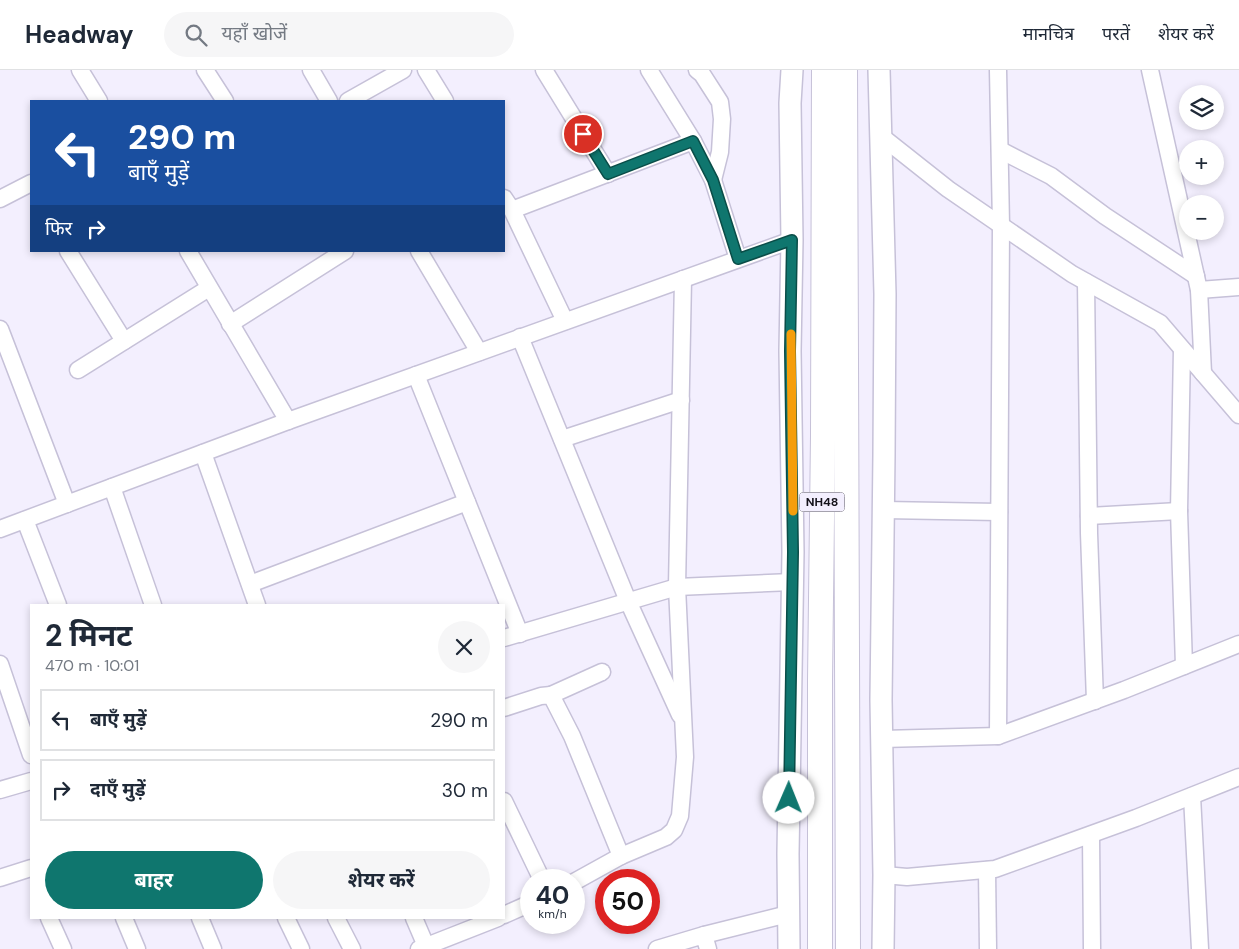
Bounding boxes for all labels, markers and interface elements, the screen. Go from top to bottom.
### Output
search box [164,12,514,57]
text: Headway [25,19,134,50]
icon: search [182,21,210,49]
text: यहाँ खोजें [222,21,287,46]
text: मानचित्र [1023,22,1074,46]
text: परतें [1102,22,1130,46]
text: शेयर करें [1158,22,1214,46]
map controls [1179,85,1224,240]
button: layers [1179,85,1224,130]
pin [562,113,604,155]
text: 290 m [128,114,236,160]
icon: left [45,120,110,185]
icon: arrive [569,120,597,148]
button: + [1179,140,1224,185]
text: बाएँ मुड़ें [128,158,189,187]
button: − [1179,195,1224,240]
icon: right [82,215,110,243]
text: फिर [45,216,72,241]
road number: NH48 [800,492,844,512]
text: 2 मिनट [45,616,132,655]
button: close [438,621,490,673]
text: 470 m · 10:01 [45,655,139,676]
icon: left [47,706,75,734]
text: बाएँ मुड़ें [90,707,147,732]
text: 290 m [430,708,488,733]
position arrow [762,771,814,823]
icon: right [47,776,75,804]
text: दाएँ मुड़ें [90,777,145,802]
text: 30 m [442,778,488,803]
button: बाहर [45,851,263,909]
button: शेयर करें [273,851,490,909]
speed limit sign: 50 [595,869,660,934]
text: 40 [536,879,569,912]
text: km/h [538,906,567,922]

